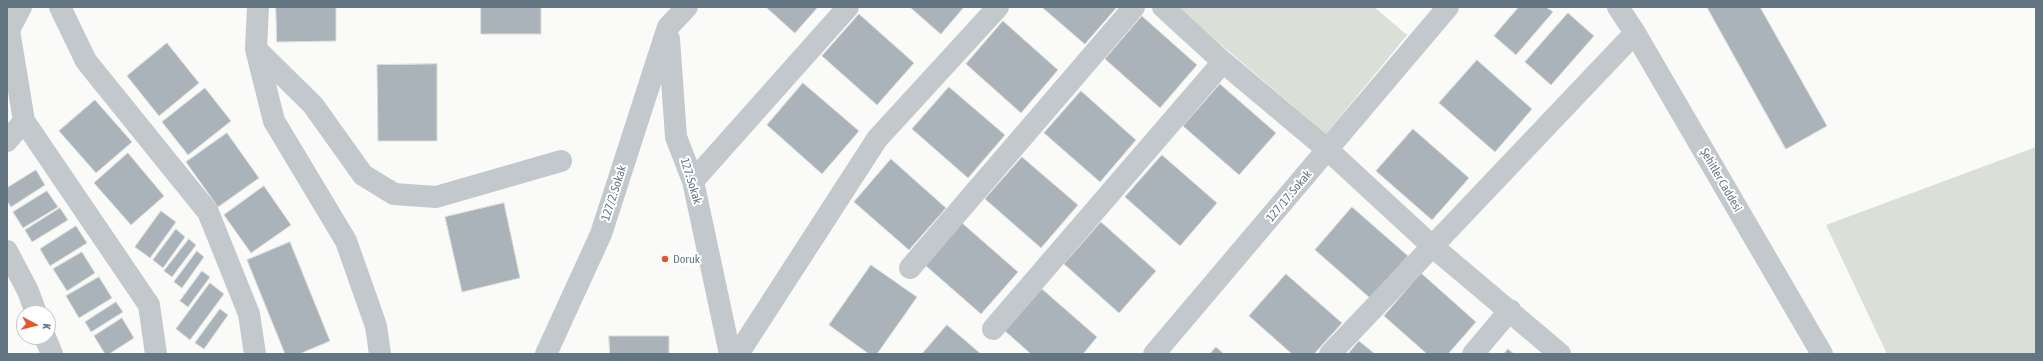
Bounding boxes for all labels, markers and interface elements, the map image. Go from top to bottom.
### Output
street label: Şehitler Caddesi [1697,146,1745,214]
street label: 127. Sokak [677,156,705,206]
street label: 127/2. Sokak [598,164,630,222]
street label: 127/17. Sokak [1263,167,1315,225]
place label: Doruk [673,252,700,266]
marker: Doruk [660,254,670,264]
north arrow [16,305,56,345]
text: K [41,323,53,330]

